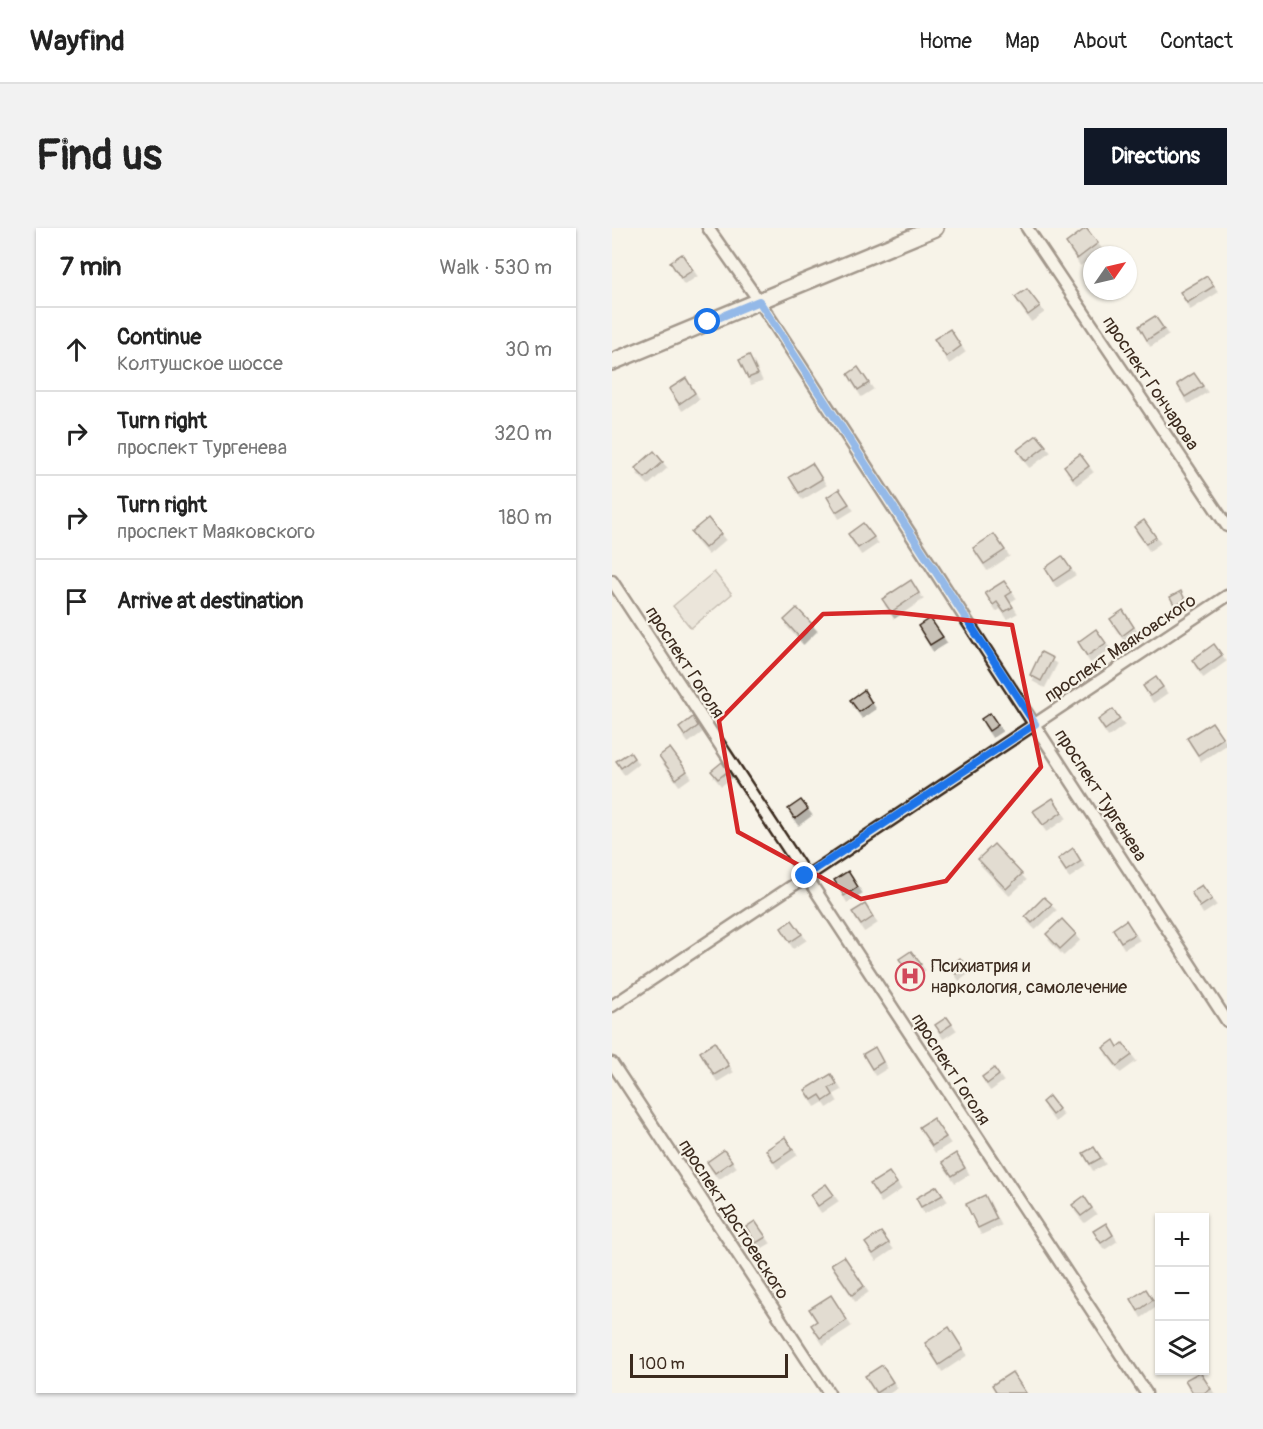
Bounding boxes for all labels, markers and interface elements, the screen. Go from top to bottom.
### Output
text: Wayfind [30,24,125,59]
text: Home [919,28,972,55]
text: Map [1005,28,1040,55]
text: About [1073,28,1127,55]
text: Contact [1160,28,1233,55]
button: Directions [1084,128,1227,185]
text: Find us [36,130,162,182]
north arrow [1083,246,1137,300]
text: 7 min [60,251,122,283]
text: Walk · 530 m [440,255,552,280]
route start [694,308,720,334]
street label: проспект Гончарова [1097,312,1204,455]
text: Continue [117,323,201,351]
icon: ahead [60,333,93,366]
text: 30 m [505,337,552,362]
text: Колтушское шоссе [117,351,283,376]
text: Turn right [117,407,207,435]
icon: right [60,417,93,450]
text: 320 m [494,421,552,446]
text: проспект Тургенева [117,435,287,460]
text: Turn right [117,491,207,519]
icon: right [60,501,93,534]
text: 180 m [498,505,552,530]
text: проспект Маяковского [117,519,315,544]
icon: arrive [60,585,93,618]
text: Arrive at destination [117,587,303,615]
street label: проспект Маяковского [1040,589,1201,708]
street label: проспект Гоголя [640,602,729,723]
street label: проспект Тургенева [1049,725,1152,866]
route end [791,862,817,888]
place label: Психиатрия и наркология, самолечение [931,955,1127,999]
hospital icon: Психиатрия и наркология, самолечение [894,960,926,992]
street label: проспект Гоголя [906,1009,995,1130]
street label: проспект Достоевского [673,1135,794,1304]
map controls [1155,1213,1209,1375]
button: + [1155,1213,1209,1267]
button: − [1155,1267,1209,1321]
button: layers [1155,1321,1209,1375]
scale bar [630,1351,788,1378]
text: 100 m [639,1354,685,1374]

